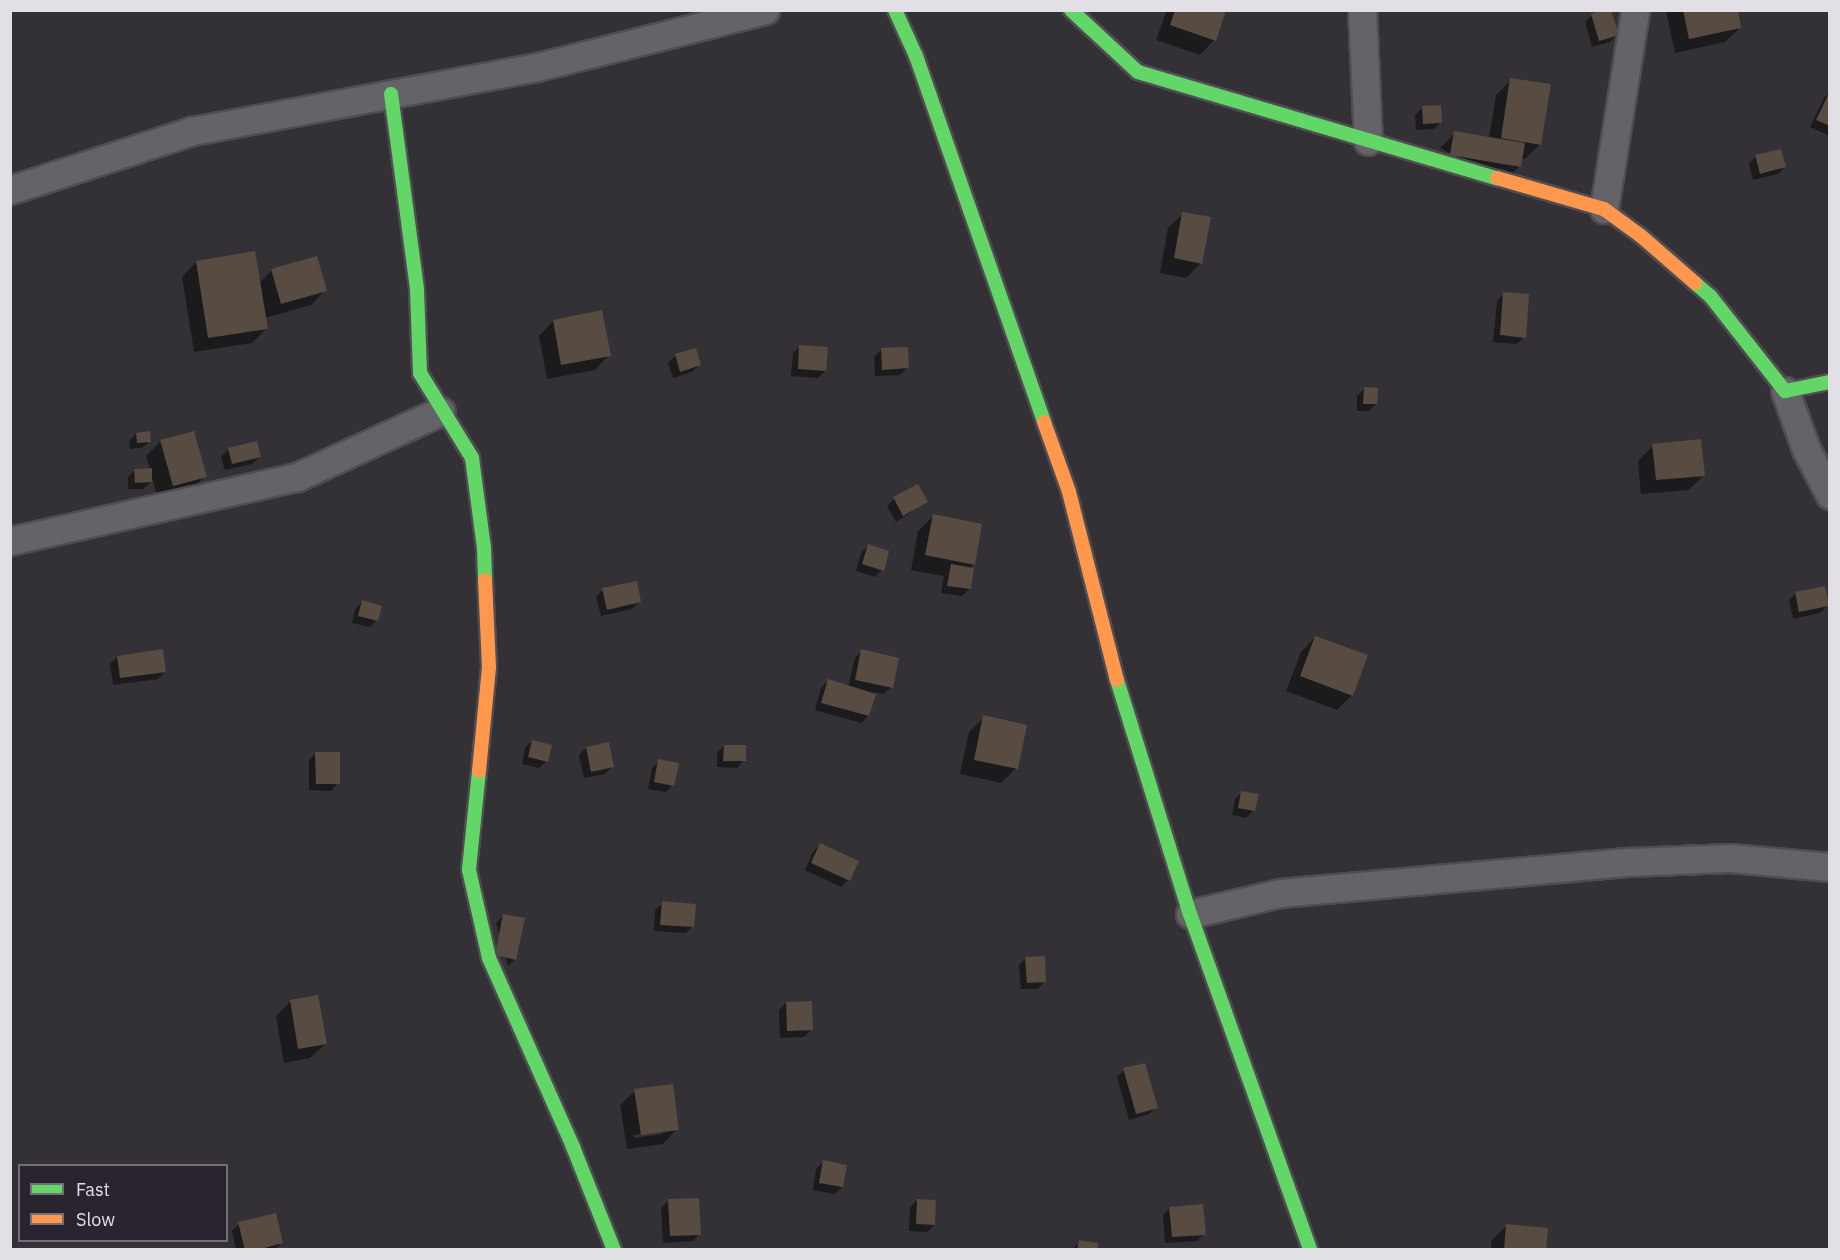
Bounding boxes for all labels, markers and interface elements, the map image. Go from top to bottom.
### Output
legend [18,1164,228,1242]
text: Fast [76,1178,110,1201]
text: Slow [76,1208,115,1231]

